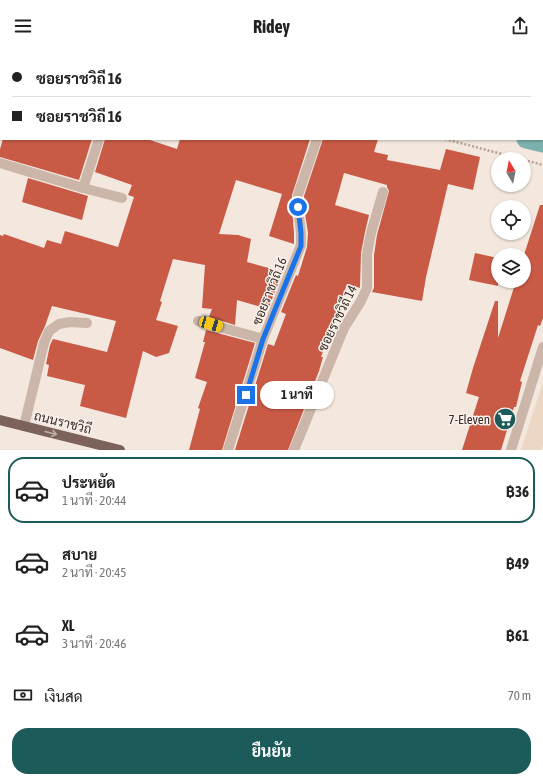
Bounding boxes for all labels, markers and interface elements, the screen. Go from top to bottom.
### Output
icon: menu [12,15,34,37]
icon: share [509,15,531,37]
text: Ridey [253,16,290,37]
text: ซอยราชวิถี 16 [36,70,122,87]
text: ซอยราชวิถี 16 [36,108,122,125]
north arrow [491,152,531,192]
map controls [491,152,531,288]
route start [289,198,307,216]
button: locate [491,200,531,240]
button: layers [491,248,531,288]
street label: ซอยราชวิถี 16 [247,254,290,327]
street label: ซอยราชวิถี 14 [313,282,360,354]
car [198,315,224,333]
callout: 1 นาที [260,381,334,409]
route end [237,386,255,404]
text: 1 นาที [281,387,313,402]
street label: ถนนราชวิถี [33,406,94,437]
supermarket icon: 7-Eleven [492,406,518,432]
place label: 7-Eleven [449,412,490,427]
one-way arrow [45,429,58,437]
icon: car [14,472,50,508]
text: ประหยัด [62,474,115,491]
text: ฿36 [506,483,529,500]
text: 1 นาที · 20:44 [62,493,126,508]
icon: car [14,544,50,580]
text: สบาย [62,546,97,563]
text: ฿49 [506,555,529,572]
text: 2 นาที · 20:45 [62,565,126,580]
icon: car [14,616,50,652]
text: XL [62,617,75,634]
text: ฿61 [506,627,529,644]
text: 3 นาที · 20:46 [62,636,126,651]
icon: cash [12,684,34,706]
text: เงินสด [44,688,83,705]
text: 70 m [508,688,531,703]
button: ยืนยัน [12,728,531,774]

